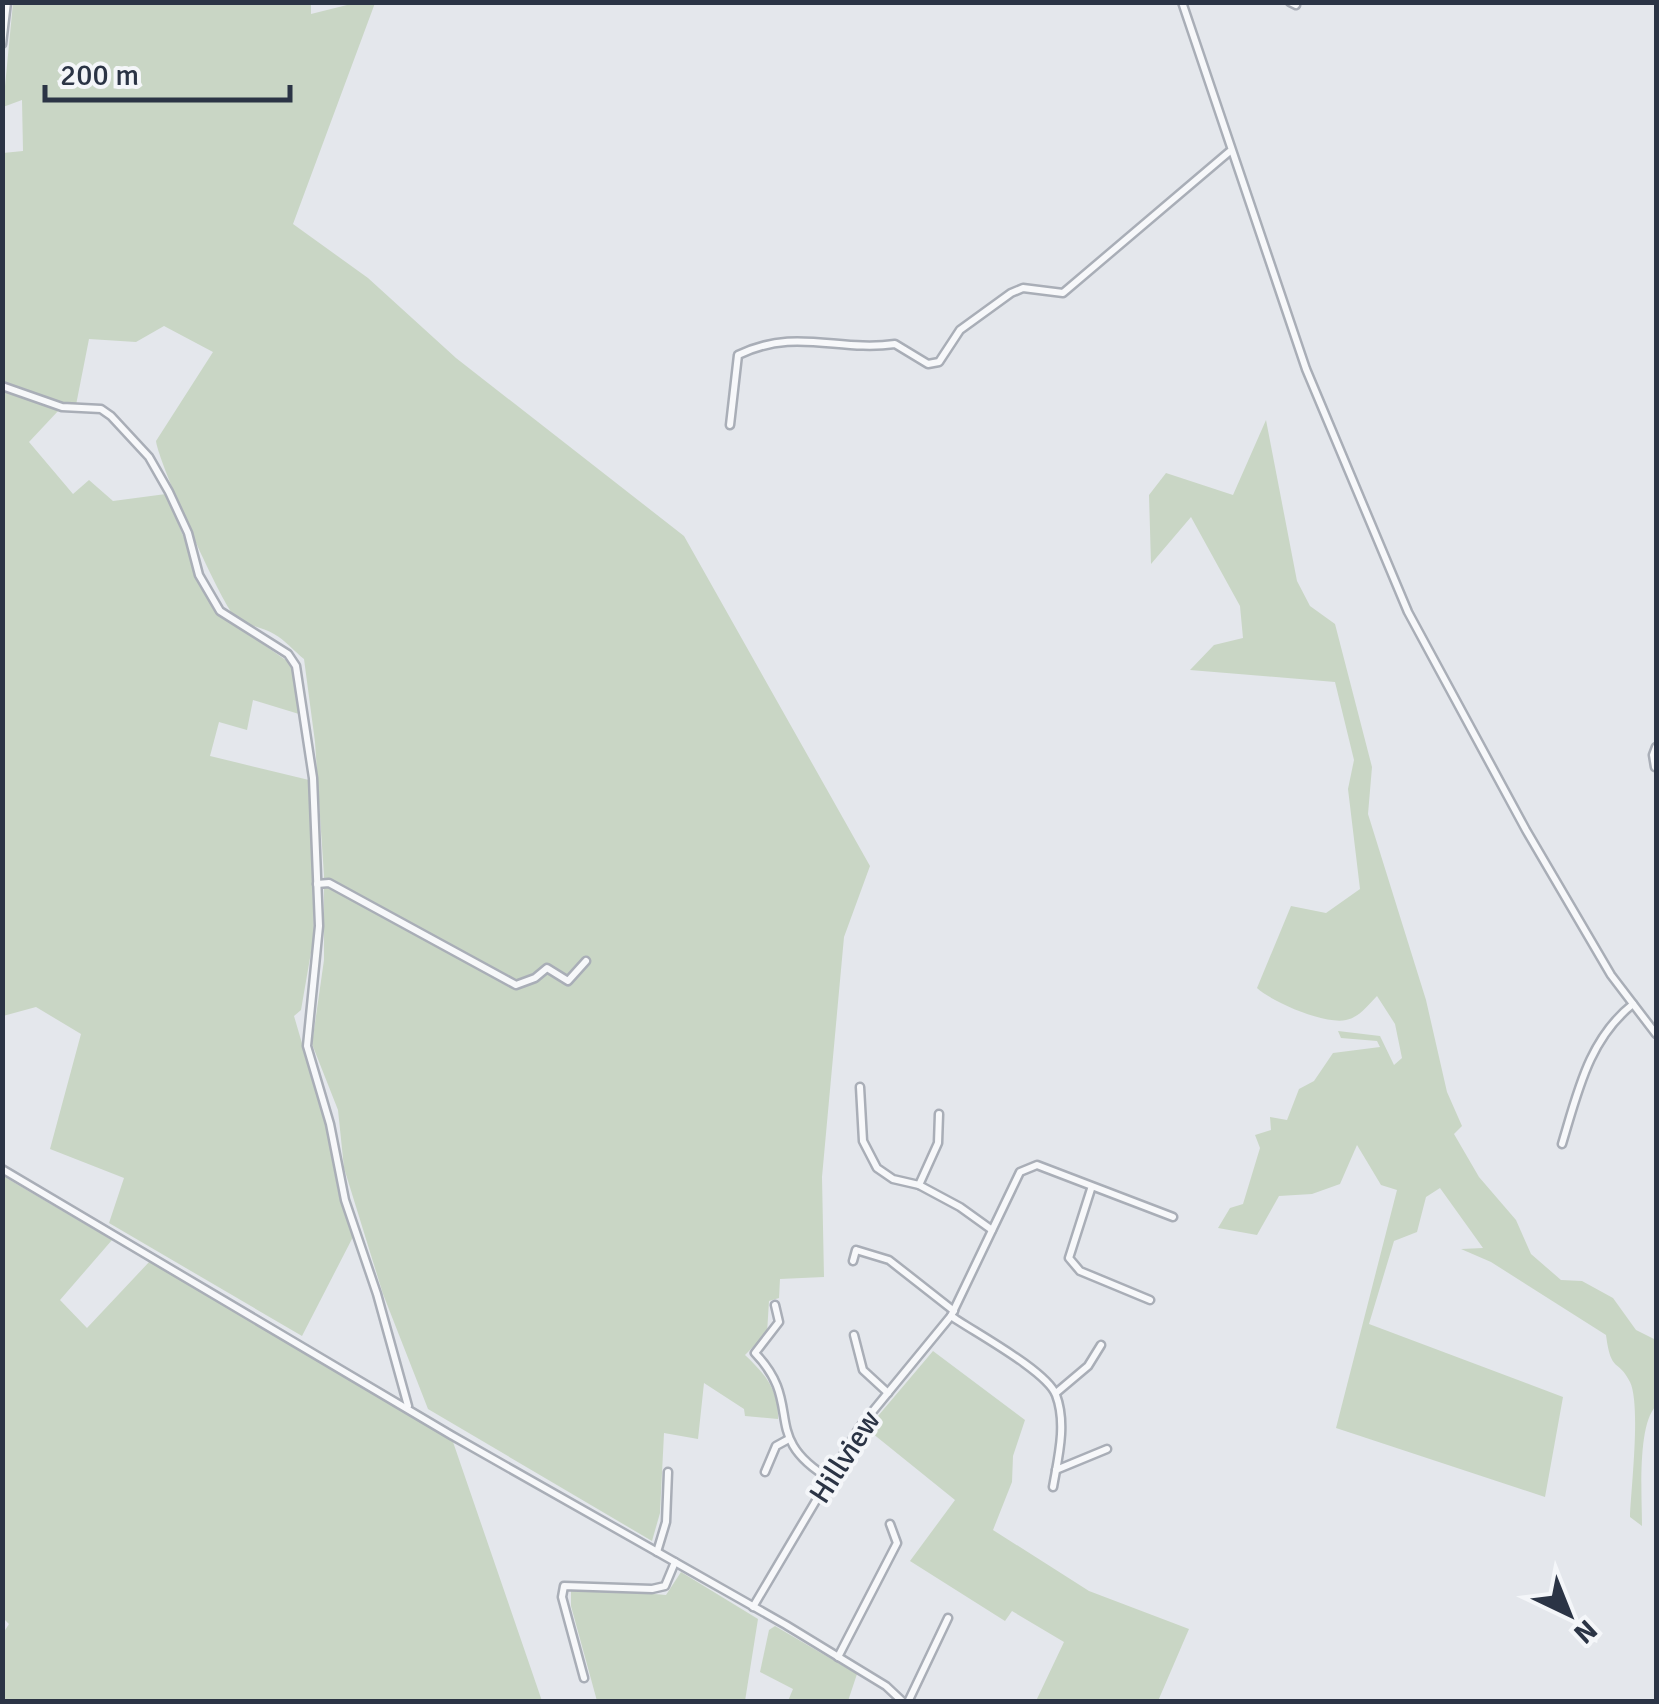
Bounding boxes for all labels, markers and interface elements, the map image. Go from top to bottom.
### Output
scale bar [45,40,290,102]
text: 200 m [60,57,139,94]
street label: Hillview [801,1403,889,1510]
north arrow [1519,1564,1619,1664]
text: N [1567,1612,1604,1651]

